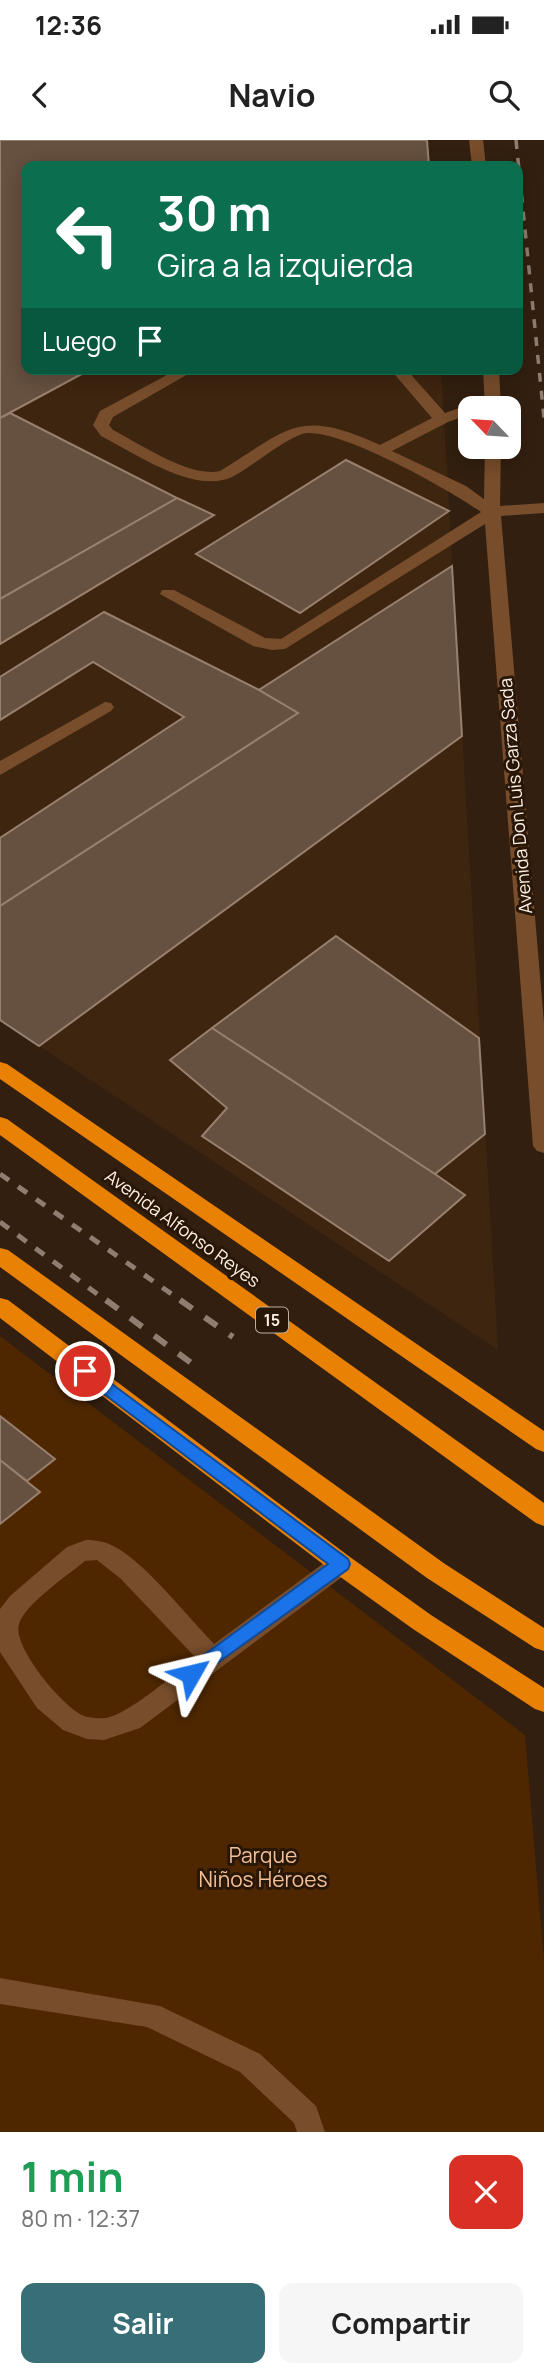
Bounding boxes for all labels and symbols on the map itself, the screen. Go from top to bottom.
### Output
north arrow [458,396,522,458]
street label: Avenida Don Luis Garza Sada [493,677,537,915]
street label: Avenida Alfonso Reyes [101,1164,265,1292]
road number: 15 [256,1308,288,1332]
pin [55,1341,115,1401]
position arrow [154,1637,228,1711]
park label: Parque Niños Héroes [198,1841,328,1893]

